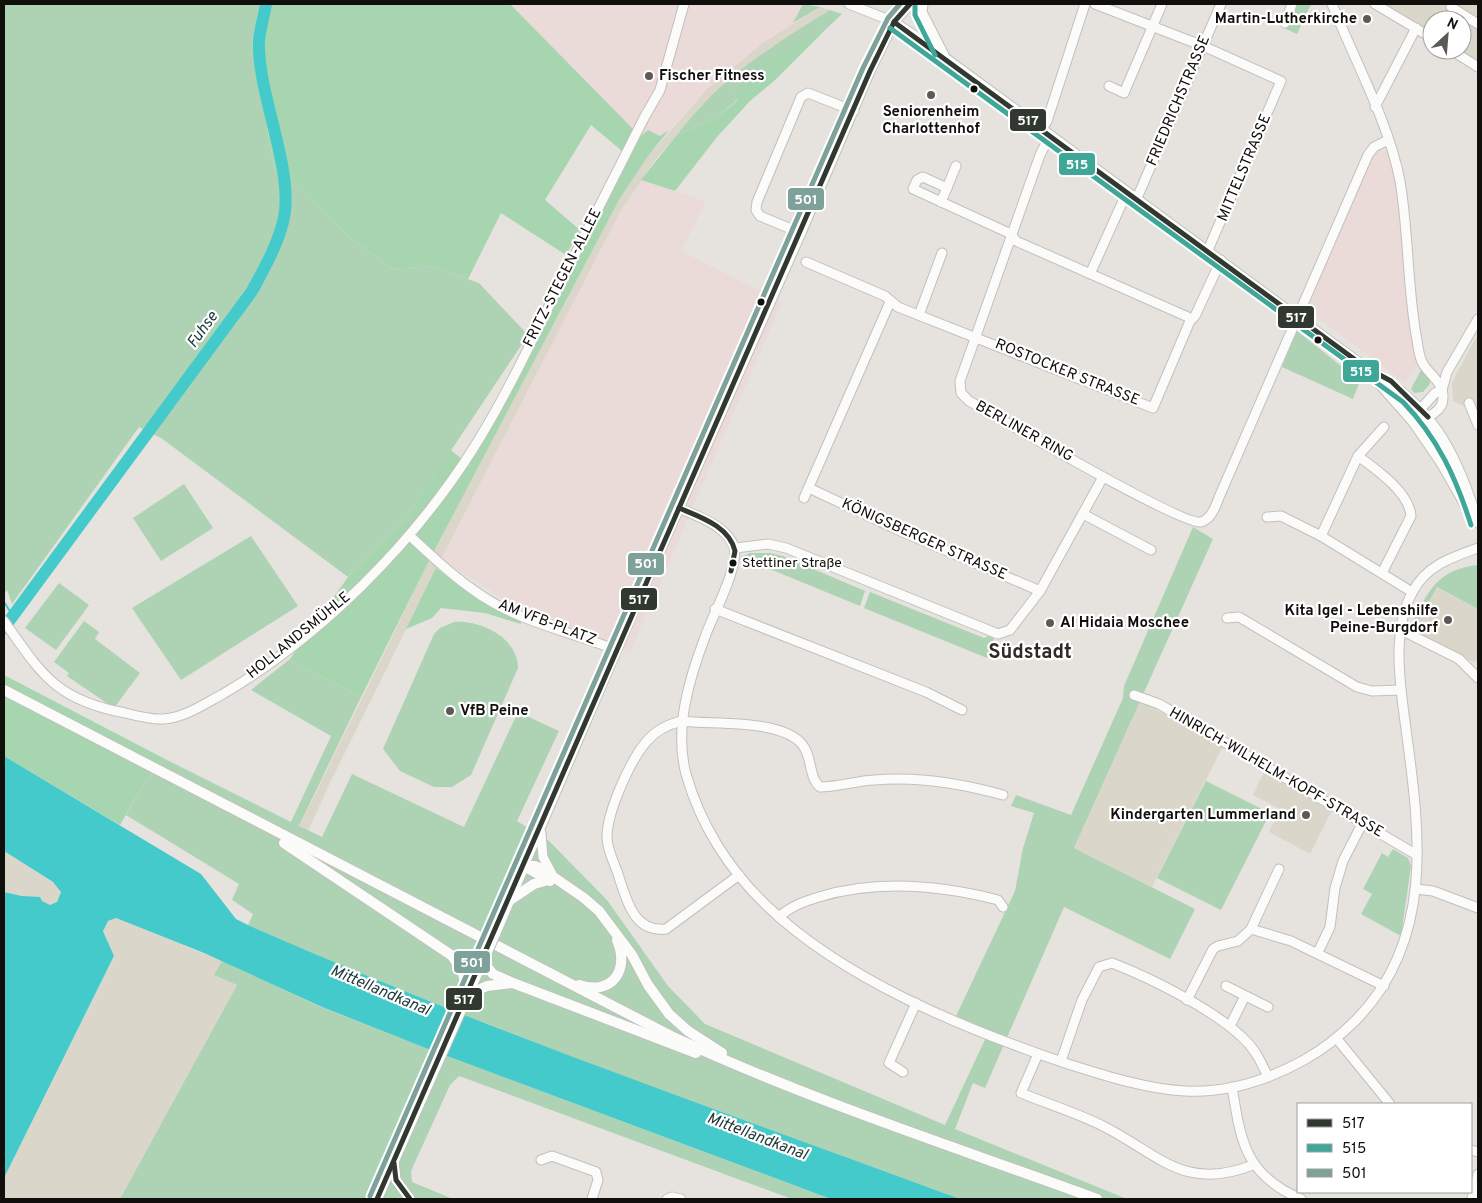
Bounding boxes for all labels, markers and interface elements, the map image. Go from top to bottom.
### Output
place label: Martin-Lutherkirche [1215,10,1357,29]
north arrow [1422,10,1472,60]
marker: Martin-Lutherkirche [1361,13,1373,25]
text: N [1444,15,1460,35]
street label: FRIEDRICHSTRASSE [1143,33,1215,169]
place label: Fischer Fitness [659,67,765,86]
marker: Fischer Fitness [643,70,655,82]
unlabelled marker [969,84,979,94]
marker: Seniorenheim Charlottenhof [925,89,937,101]
place label: Seniorenheim Charlottenhof [882,103,980,139]
line badge: 517 [1009,108,1047,132]
street label: MITTELSTRASSE [1214,112,1276,224]
text: 517 [1017,113,1039,130]
line badge: 515 [1058,152,1096,176]
text: 515 [1066,157,1088,174]
line badge: 501 [787,187,825,211]
text: 501 [794,192,818,209]
street label: FRITZ-STEGEN-ALLEE [520,205,606,351]
unlabelled marker [756,297,766,307]
line badge: 517 [1277,305,1315,329]
water label: Fuhse [183,307,223,352]
text: 517 [1285,310,1307,327]
street label: ROSTOCKER STRASSE [992,335,1142,411]
unlabelled marker [1313,335,1323,345]
line badge: 515 [1342,359,1380,383]
text: 515 [1350,364,1372,381]
street label: BERLINER RING [972,397,1076,467]
street label: KÖNIGSBERGER STRASSE [838,494,1010,585]
line badge: 501 [627,552,665,576]
place label: Stettiner Straße [742,555,842,572]
text: 501 [634,556,658,573]
marker: Stettiner Straße [728,558,738,568]
street label: HOLLANDSMÜHLE [243,587,355,684]
line badge: 517 [620,587,658,611]
text: 517 [628,592,650,609]
street label: AM VFB-PLATZ [495,596,599,650]
place label: Kita Igel - Lebenshilfe Peine-Burgdorf [1285,602,1439,638]
place label: Al Hidaia Moschee [1060,614,1189,633]
marker: Kita Igel - Lebenshilfe Peine-Burgdorf [1442,614,1454,626]
marker: Al Hidaia Moschee [1044,617,1056,629]
district label: Südstadt [988,640,1072,666]
place label: VfB Peine [460,702,529,721]
street label: HINRICH-WILHELM-KOPF-STRASSE [1165,704,1387,842]
marker: VfB Peine [444,705,456,717]
place label: Kindergarten Lummerland [1110,806,1296,825]
marker: Kindergarten Lummerland [1300,809,1312,821]
line badge: 501 [453,950,491,974]
text: 501 [460,955,484,972]
water label: Mittellandkanal [327,961,434,1021]
line badge: 517 [445,987,483,1011]
text: 517 [453,992,475,1009]
legend [1297,1103,1472,1193]
water label: Mittellandkanal [704,1109,811,1166]
text: 517 [1342,1115,1365,1134]
text: 515 [1342,1140,1366,1159]
text: 501 [1342,1165,1367,1184]

